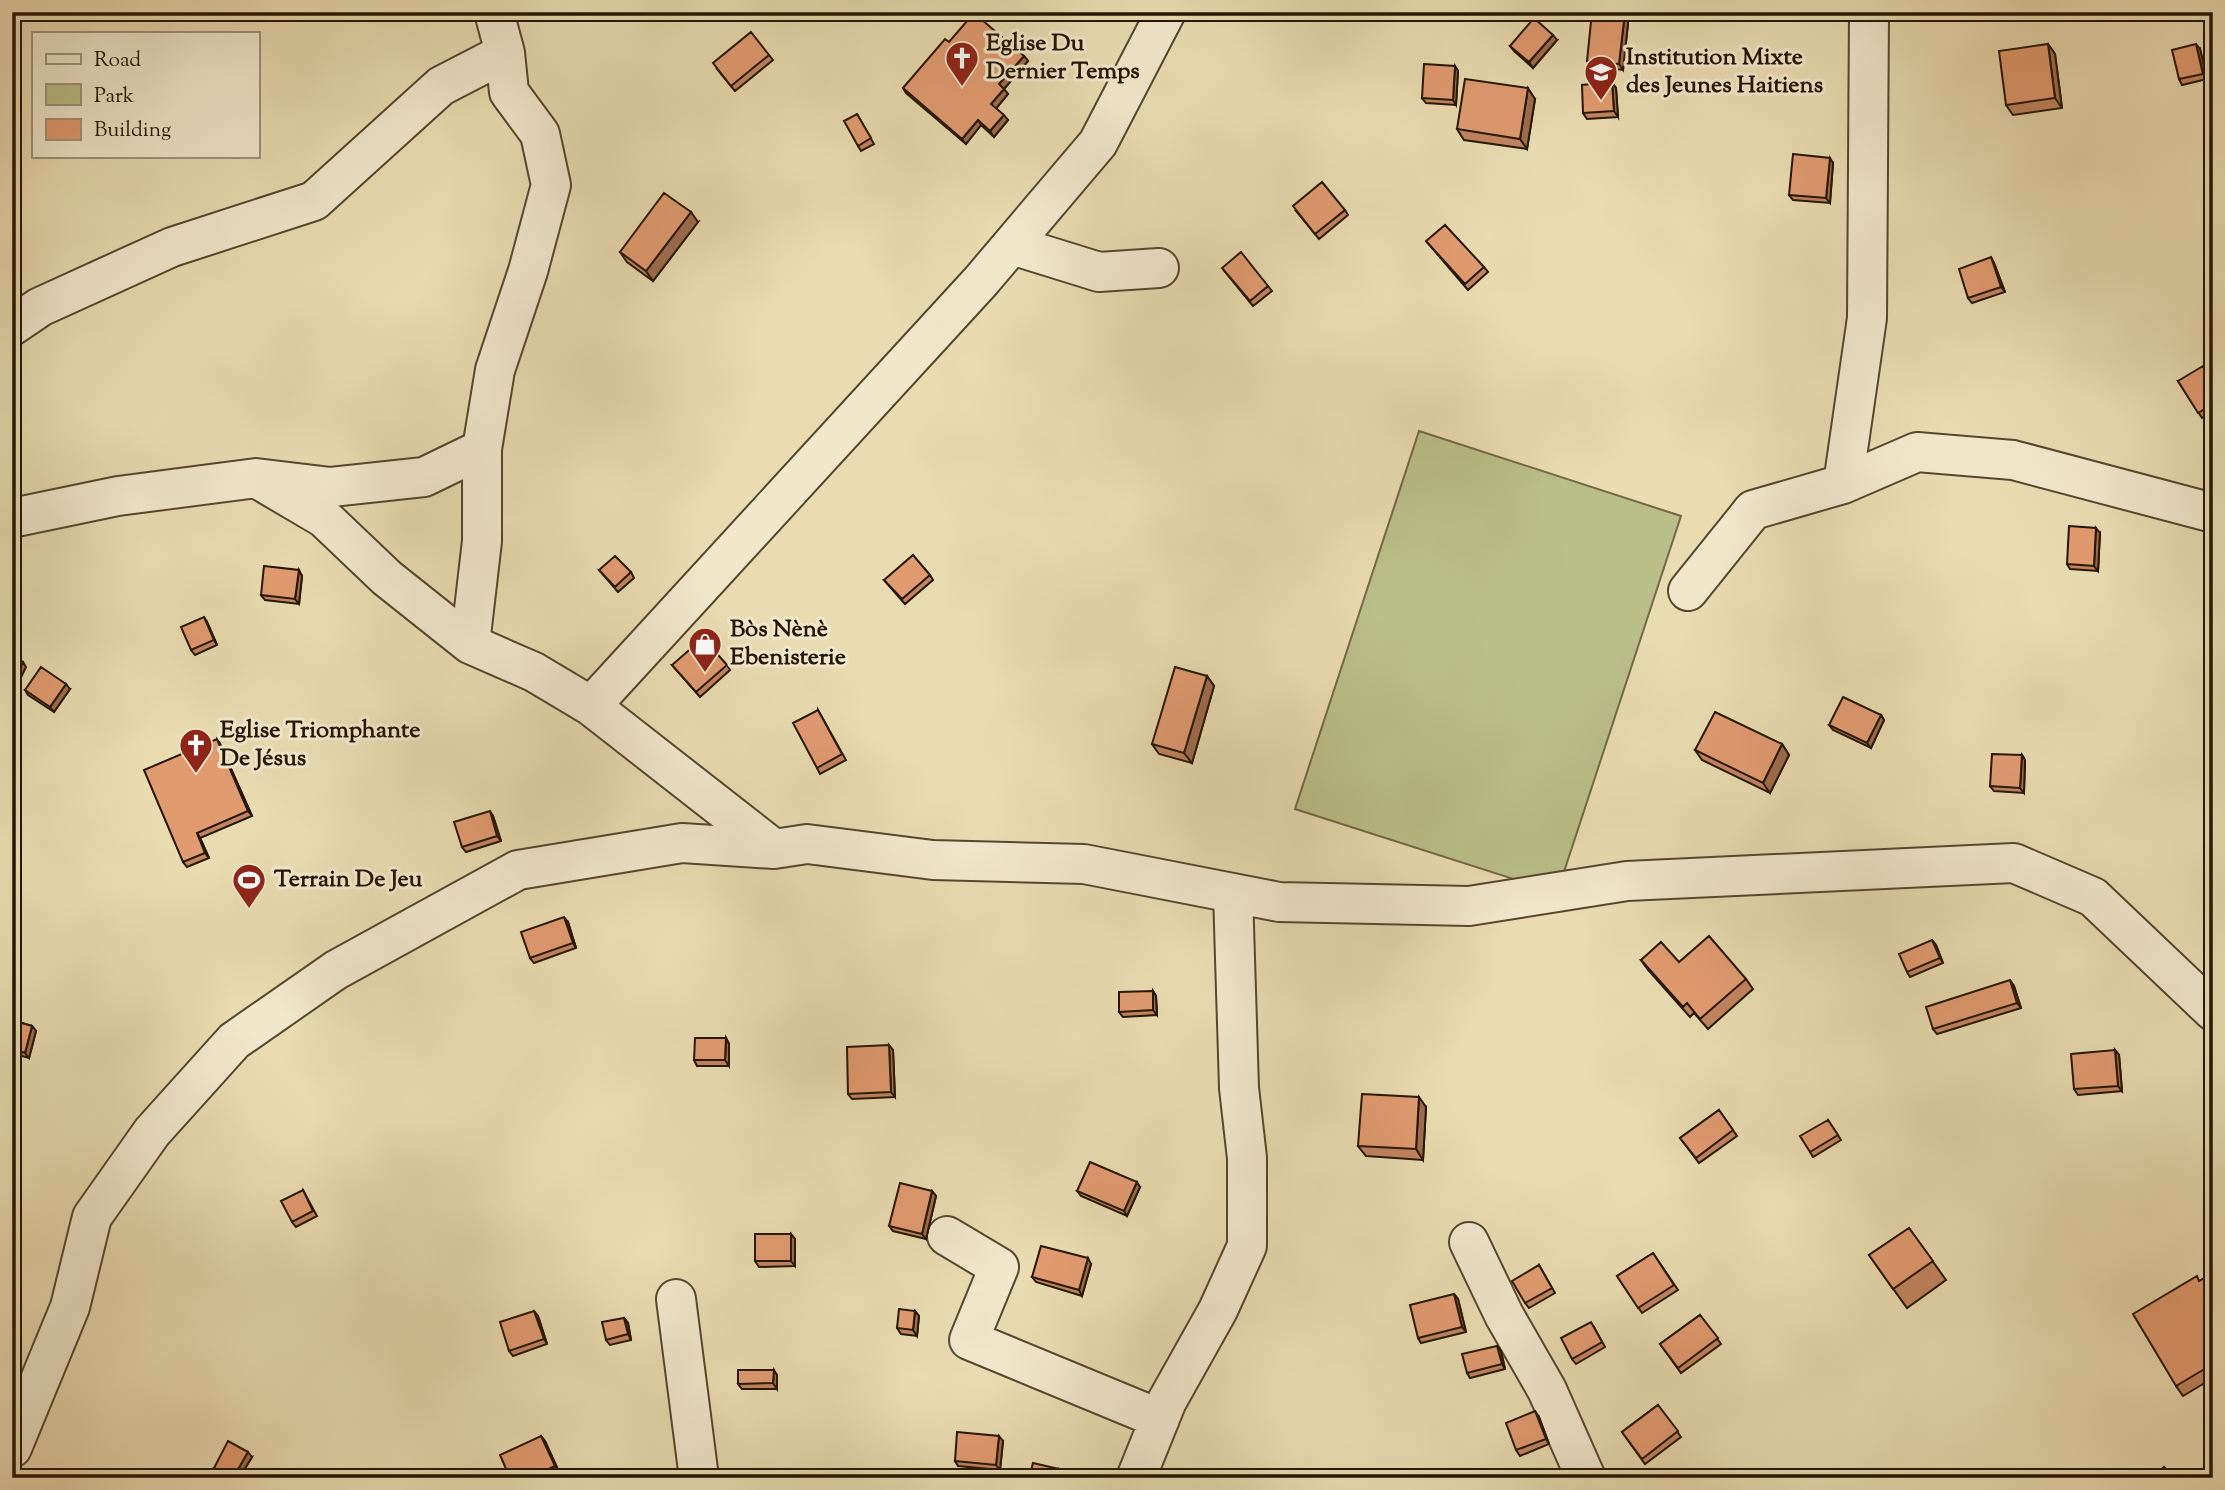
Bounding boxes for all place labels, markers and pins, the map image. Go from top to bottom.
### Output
place label: Eglise Du Dernier Temps [986,27,1140,89]
church icon: Eglise Du Dernier Temps [943,39,981,88]
place label: Institution Mixte des Jeunes Haitiens [1626,41,1823,103]
school or university icon: Institution Mixte des Jeunes Haitiens [1582,53,1620,102]
place label: Bòs Nènè Ebenisterie [730,613,846,675]
shop icon: Bòs Nènè Ebenisterie [686,625,724,674]
place label: Eglise Triomphante De Jésus [220,714,420,776]
church icon: Eglise Triomphante De Jésus [177,726,215,775]
sports icon: Terrain De Jeu [230,861,268,910]
place label: Terrain De Jeu [274,863,423,897]

